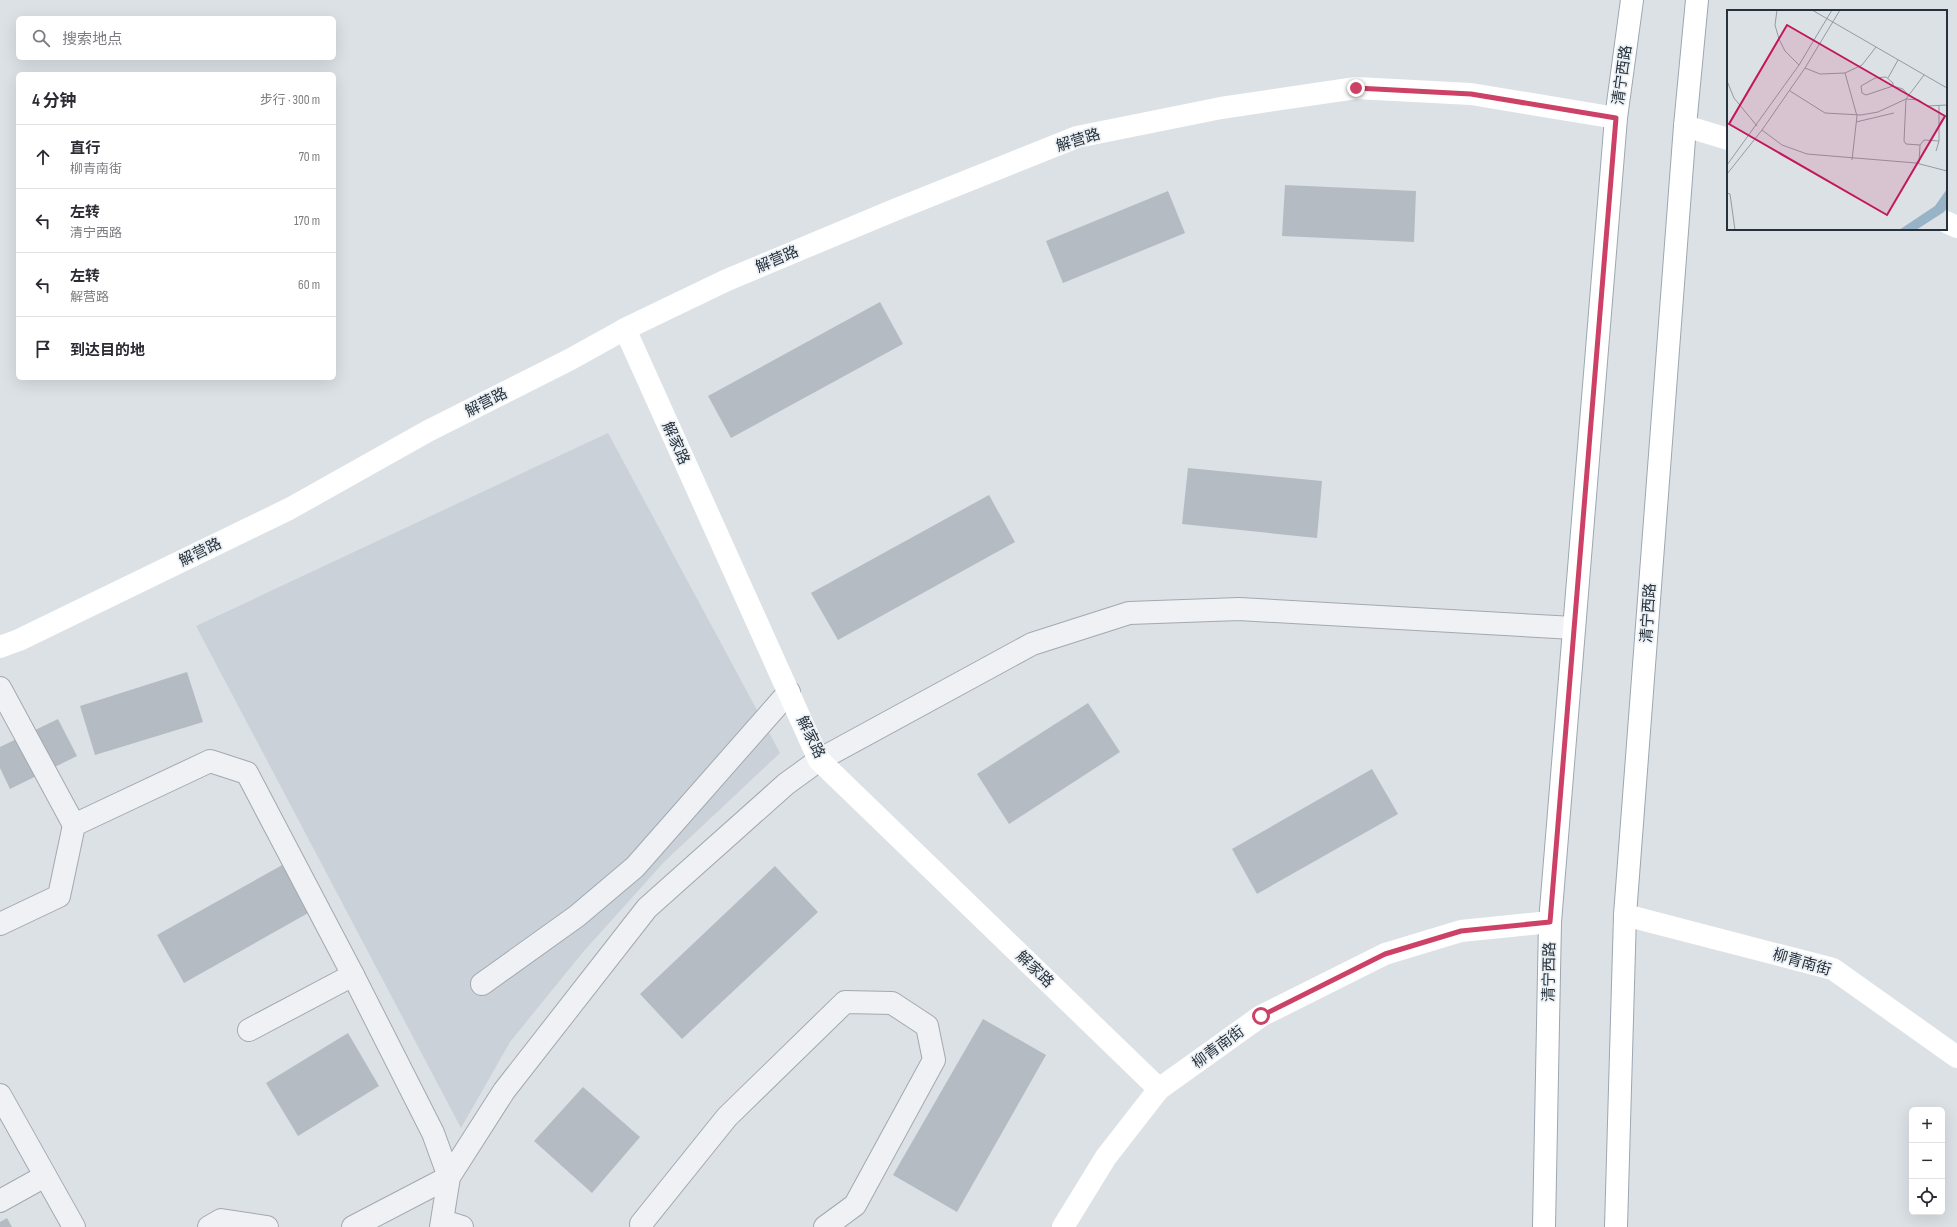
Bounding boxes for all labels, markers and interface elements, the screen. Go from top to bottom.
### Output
inset map [1727,10,1947,230]
search box [16,16,336,60]
icon: search [30,27,52,49]
text: 搜索地点 [62,30,122,49]
street label: 清宁西路 [1609,44,1636,106]
route end [1347,79,1365,97]
text: 4 分钟 [32,91,77,111]
text: 步行 · 300 m [260,92,320,108]
street label: 解营路 [1054,125,1102,156]
text: 直行 [70,139,100,158]
icon: ahead [32,146,54,168]
text: 70 m [299,149,320,165]
text: 柳青南街 [70,161,122,177]
text: 左转 [70,203,100,222]
icon: left [32,210,54,232]
text: 170 m [294,213,320,229]
text: 清宁西路 [70,225,122,241]
street label: 解营路 [753,242,802,277]
text: 左转 [70,267,100,286]
icon: left [32,274,54,296]
text: 60 m [298,277,320,293]
text: 解营路 [70,289,109,305]
icon: arrive [32,338,54,360]
text: 到达目的地 [70,341,145,360]
street label: 解营路 [462,384,511,421]
street label: 解家路 [658,419,693,468]
street label: 解营路 [176,534,225,571]
street label: 清宁西路 [1637,582,1660,644]
street label: 解家路 [792,713,829,762]
street label: 清宁西路 [1539,942,1560,1002]
street label: 柳青南街 [1770,945,1833,980]
street label: 解家路 [1012,947,1057,992]
route start [1252,1007,1270,1025]
street label: 柳青南街 [1188,1022,1248,1073]
map controls [1909,1107,1945,1215]
button: + [1909,1107,1945,1143]
button: − [1909,1143,1945,1179]
button: locate [1909,1179,1945,1215]

